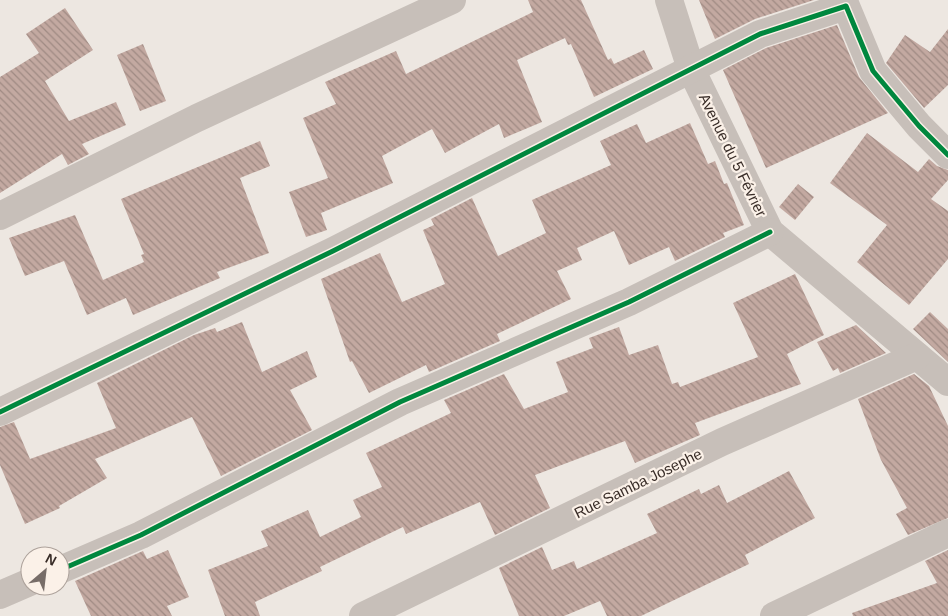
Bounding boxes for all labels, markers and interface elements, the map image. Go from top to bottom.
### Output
street label: Avenue du 5 Février [696,91,770,219]
street label: Rue Samba Josephe [571,445,705,521]
north arrow [20,546,70,596]
text: N [43,550,59,569]

